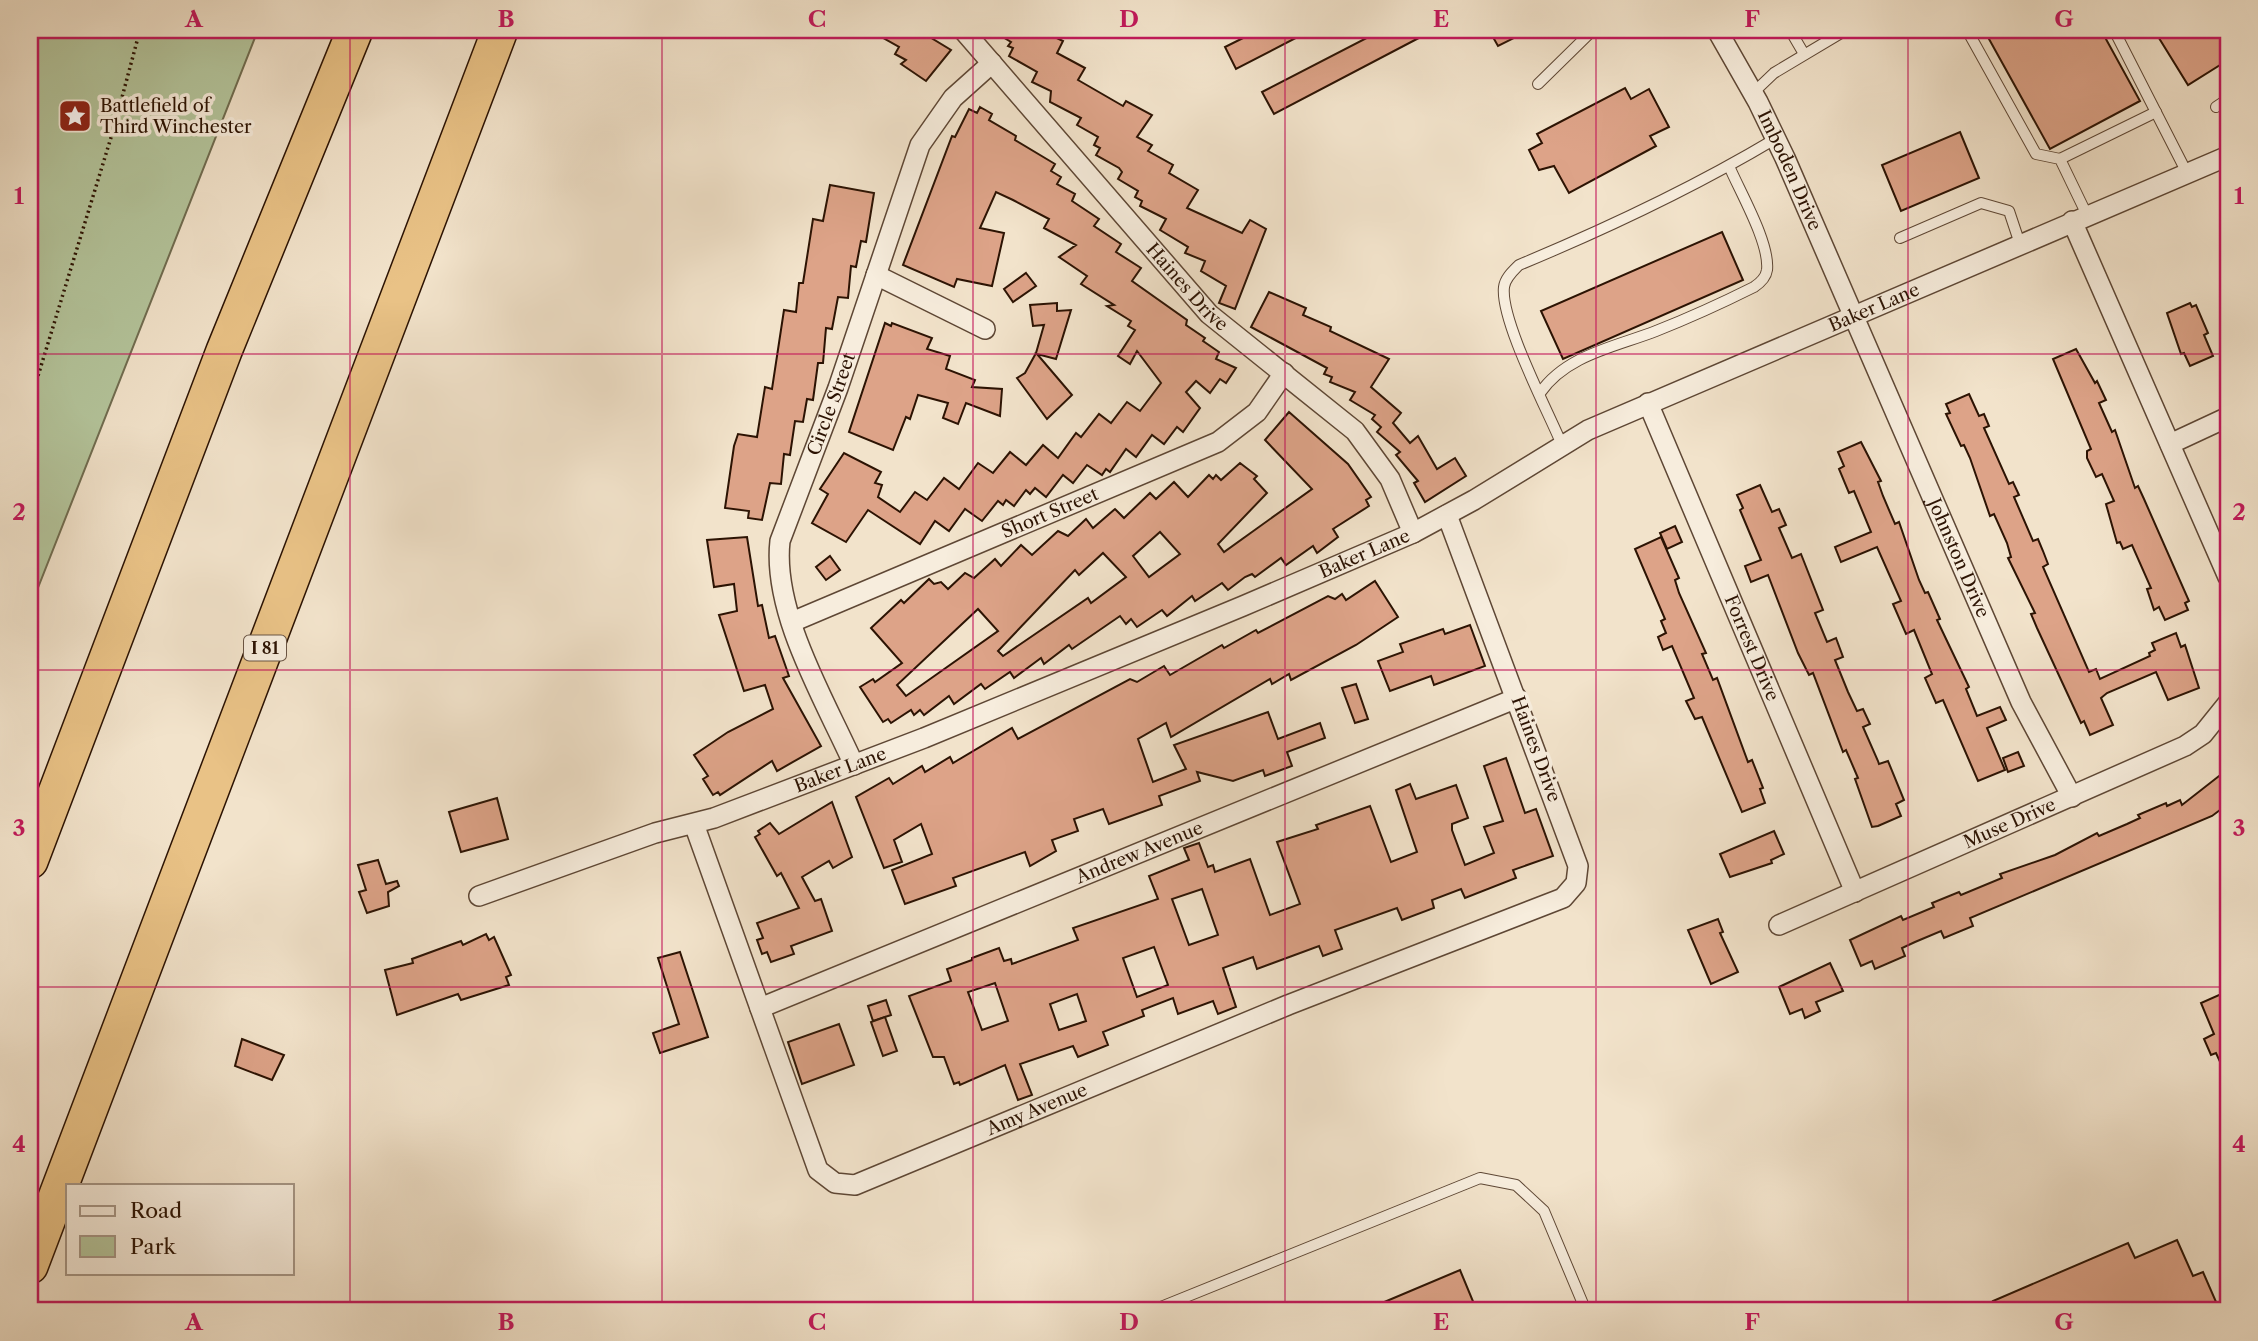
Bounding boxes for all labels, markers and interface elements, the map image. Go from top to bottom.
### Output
text: A [184,5,204,33]
text: B [497,5,515,33]
text: C [808,5,826,33]
text: D [1119,5,1139,33]
text: E [1433,5,1449,33]
text: F [1744,5,1760,33]
text: G [2054,5,2074,33]
place label: Battlefield of Third Winchester [100,95,252,138]
place icon: Battlefield of Third Winchester [56,97,94,135]
street label: Imboden Drive [1753,107,1826,234]
text: 1 [14,182,25,210]
text: 1 [2234,182,2245,210]
street label: Haines Drive [1142,239,1232,336]
street label: Baker Lane [1825,278,1923,337]
street label: Circle Street [802,349,860,458]
street label: Short Street [998,483,1102,543]
street label: Johnston Drive [1922,492,1994,621]
text: 2 [12,498,26,526]
text: 2 [2232,498,2246,526]
street label: Baker Lane [1316,525,1413,583]
street label: Forrest Drive [1720,592,1784,704]
road number: I 81 [244,636,286,660]
street label: Haines Drive [1507,693,1565,805]
street label: Baker Lane [791,742,889,797]
street label: Muse Drive [1960,793,2059,853]
text: 3 [13,814,26,842]
text: 3 [2233,814,2246,842]
street label: Andrew Avenue [1072,817,1206,889]
street label: Amy Avenue [982,1079,1091,1141]
text: 4 [12,1130,26,1158]
text: 4 [2232,1130,2246,1158]
legend [66,1184,294,1274]
text: Road [130,1198,182,1223]
text: Park [130,1234,176,1259]
text: A [184,1308,204,1336]
text: B [497,1308,515,1336]
text: C [808,1308,826,1336]
text: D [1119,1308,1139,1336]
text: E [1433,1308,1449,1336]
text: F [1744,1308,1760,1336]
text: G [2054,1308,2074,1336]

